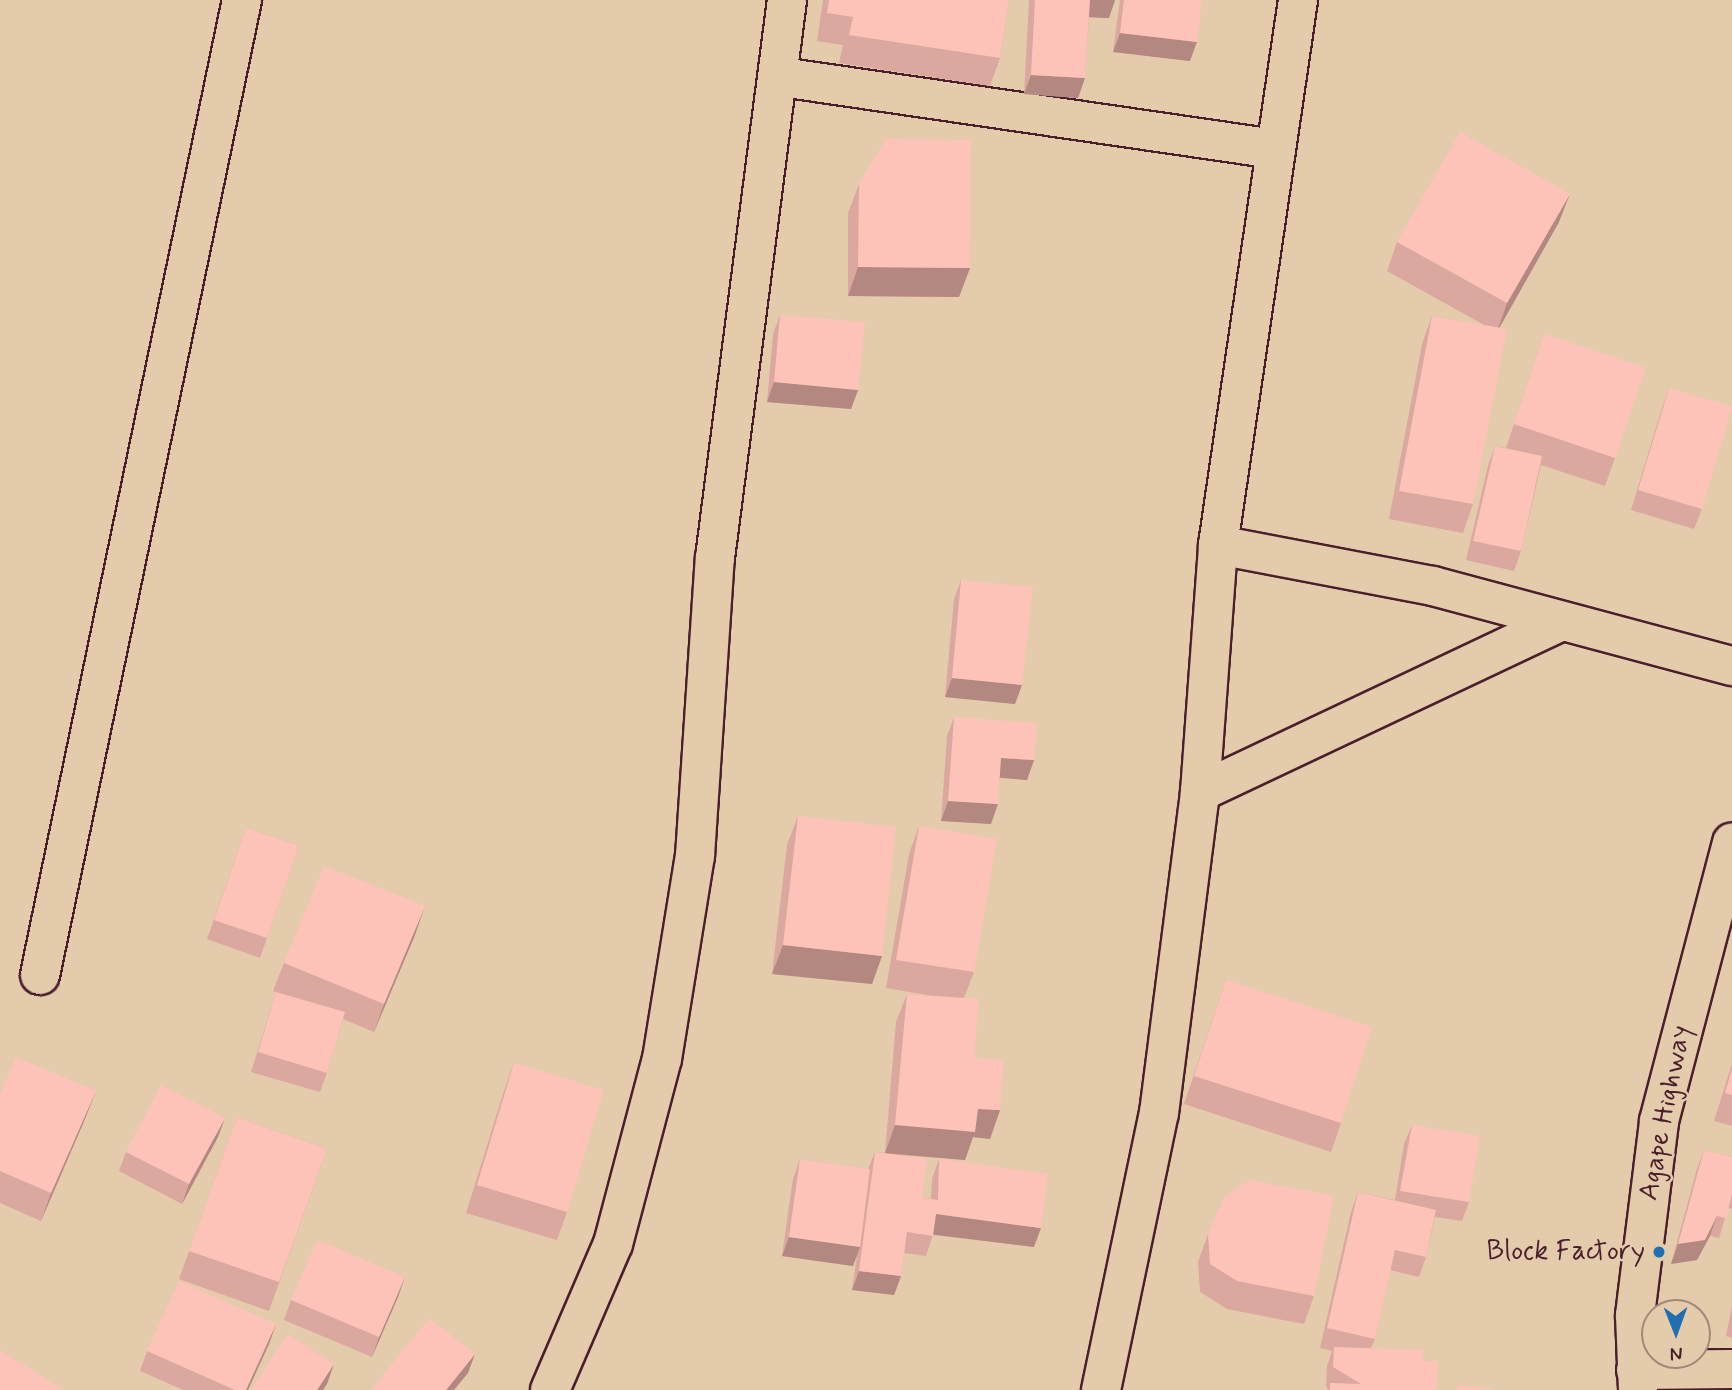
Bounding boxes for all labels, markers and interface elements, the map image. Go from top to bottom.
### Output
street label: Agape Highway [1633,1024,1699,1202]
place label: Block Factory [1489,1235,1645,1269]
marker: Block Factory [1651,1244,1667,1260]
north arrow [1641,1299,1711,1369]
text: N [1670,1341,1683,1366]

